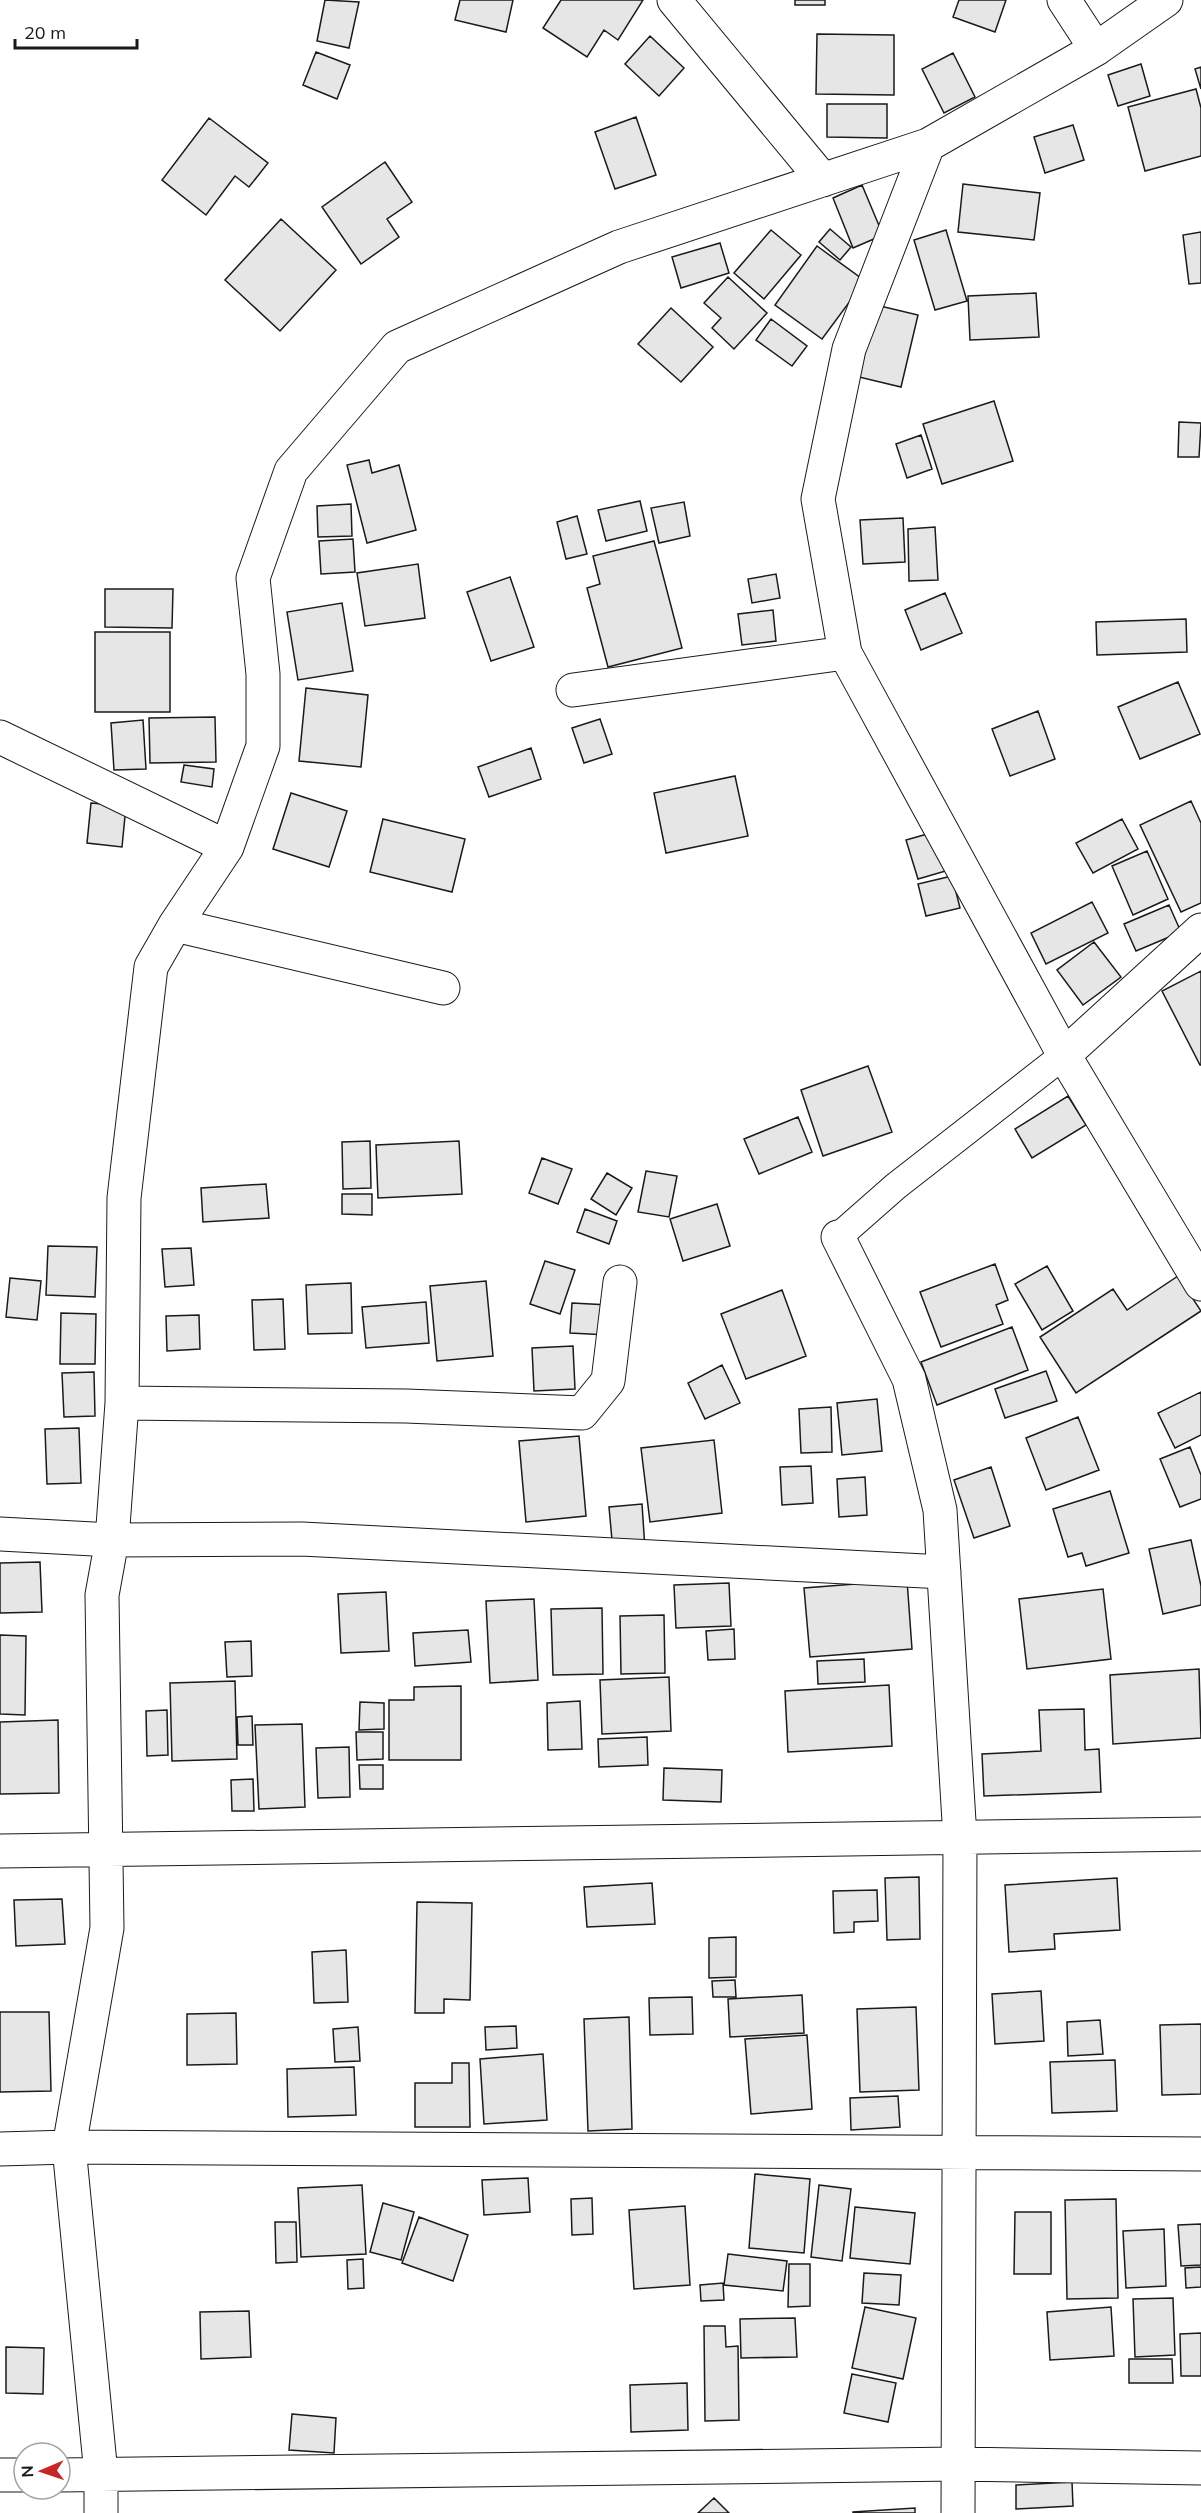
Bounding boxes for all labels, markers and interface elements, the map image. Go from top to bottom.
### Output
scale bar [15,12,136,50]
text: 20 m [24,21,66,44]
north arrow [12,2441,72,2501]
text: N [17,2465,37,2478]

